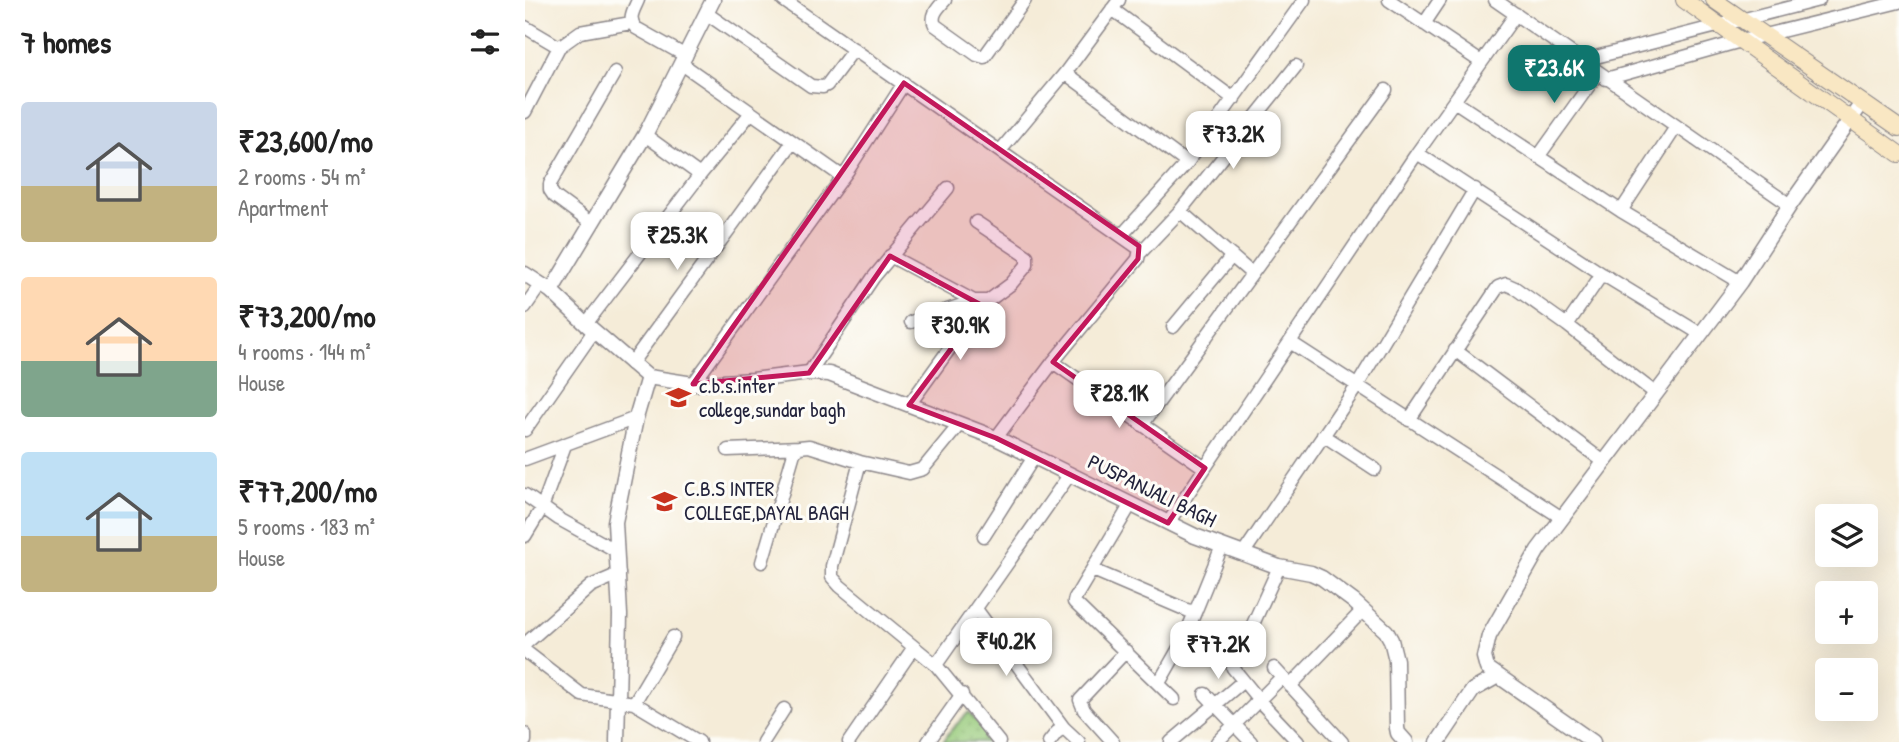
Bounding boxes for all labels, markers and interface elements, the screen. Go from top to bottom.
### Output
text: 7 homes [21,22,111,62]
icon: filters [466,23,504,61]
pin: ₹23.6K [1497,46,1611,105]
text: ₹23.6K [1524,52,1584,83]
pin: ₹73.2K [1176,111,1290,171]
text: ₹73.2K [1202,118,1264,149]
text: ₹23,600/mo [238,121,373,161]
icon: home [77,130,161,214]
text: 2 rooms · 54 m² [238,161,366,192]
text: Apartment [238,192,328,223]
pin: ₹25.3K [620,212,734,272]
text: ₹25.3K [647,219,707,250]
text: ₹73,200/mo [238,296,376,336]
pin: ₹30.9K [903,302,1017,362]
icon: home [77,305,161,389]
text: ₹30.9K [930,309,990,340]
text: 4 rooms · 144 m² [238,336,371,367]
text: House [238,367,285,398]
pin: ₹28.1K [1062,370,1176,430]
place label: c.b.s.inter college,sundar bagh [699,371,846,424]
text: ₹28.1K [1089,377,1149,408]
school or university icon: c.b.s.inter college,sundar bagh [665,384,693,412]
street label: PUSPANJALI BAGH [1083,447,1221,534]
text: ₹77,200/mo [238,471,377,511]
place label: C.B.S INTER COLLEGE,DAYAL BAGH [684,474,849,527]
icon: home [77,480,161,564]
school or university icon: C.B.S INTER COLLEGE,DAYAL BAGH [650,487,678,515]
map controls [1815,504,1878,721]
button: layers [1815,504,1878,567]
text: 5 rooms · 183 m² [238,511,375,542]
text: House [238,542,285,573]
button: + [1815,581,1878,644]
pin: ₹40.2K [949,618,1063,678]
pin: ₹77.2K [1161,622,1275,681]
text: ₹40.2K [976,625,1036,656]
text: ₹77.2K [1186,628,1250,659]
button: − [1815,658,1878,721]

